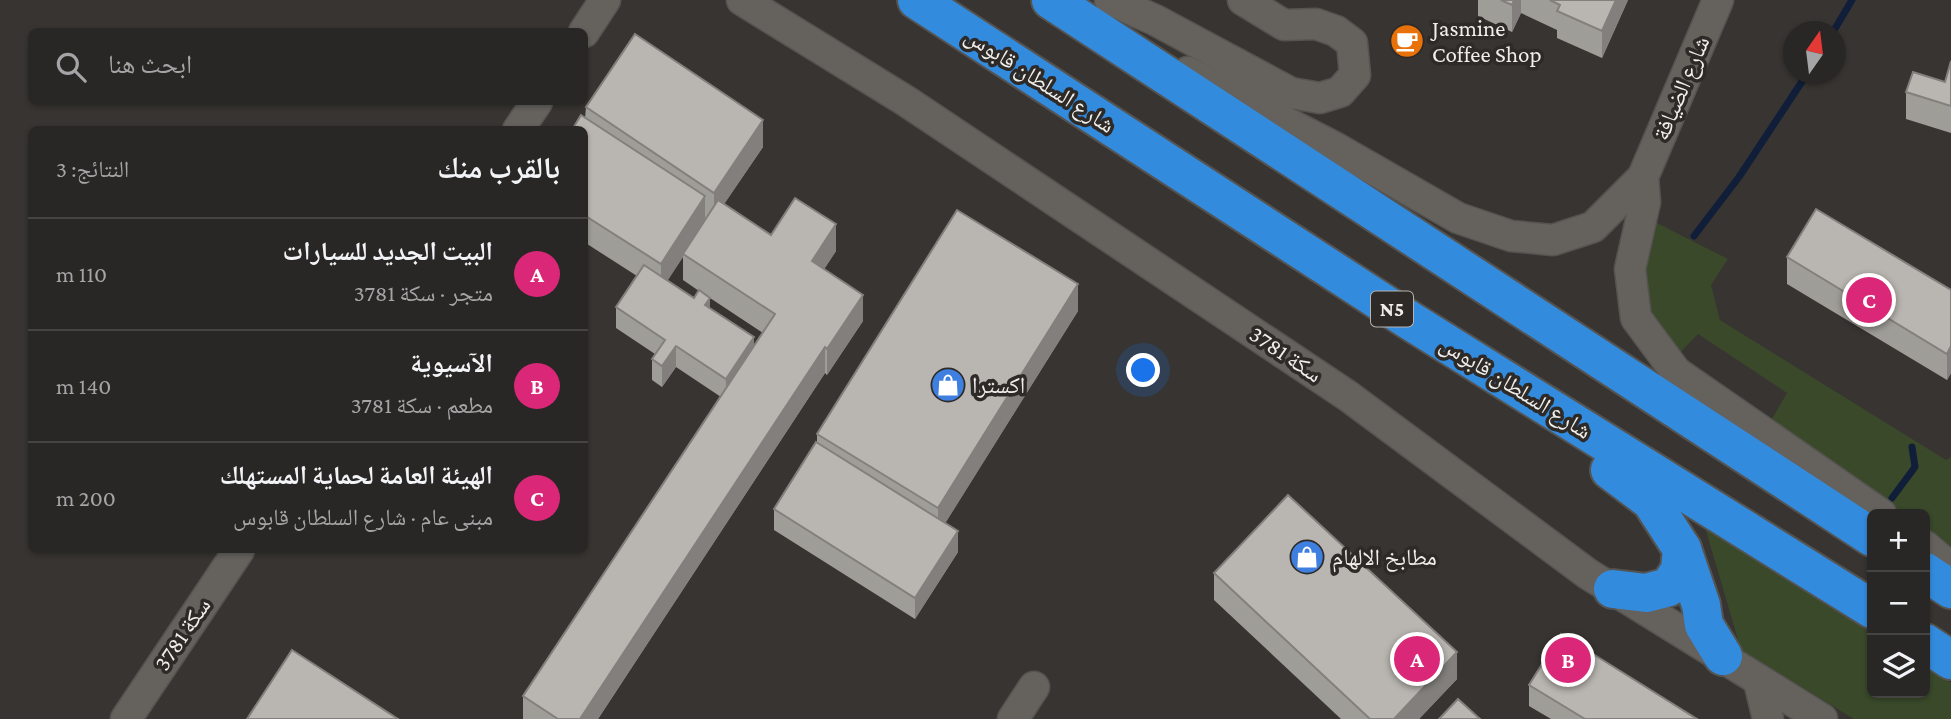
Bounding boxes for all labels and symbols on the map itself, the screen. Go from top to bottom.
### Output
place label: Jasmine Coffee Shop [1430,15,1541,67]
north arrow [1783,21,1846,84]
street label: شارع السلطان قابوس [959,22,1120,140]
cafe icon: Jasmine Coffee Shop [1388,22,1426,60]
street label: شارع الضيافة [1647,32,1716,145]
pin: C [1846,274,1892,326]
road number: N5 [1371,292,1413,326]
street label: سكة 3781 [1245,320,1327,388]
street label: شارع السلطان قابوس [1435,330,1596,446]
your location [1126,353,1160,387]
shop icon: اكسترا [929,366,967,404]
place label: اكسترا [972,372,1025,398]
shop icon: مطابخ الالهام [1288,538,1326,576]
place label: مطابخ الالهام [1332,544,1437,573]
street label: سكة 3781 [148,593,216,675]
pin: A [1394,633,1440,685]
pin: B [1545,634,1591,686]

